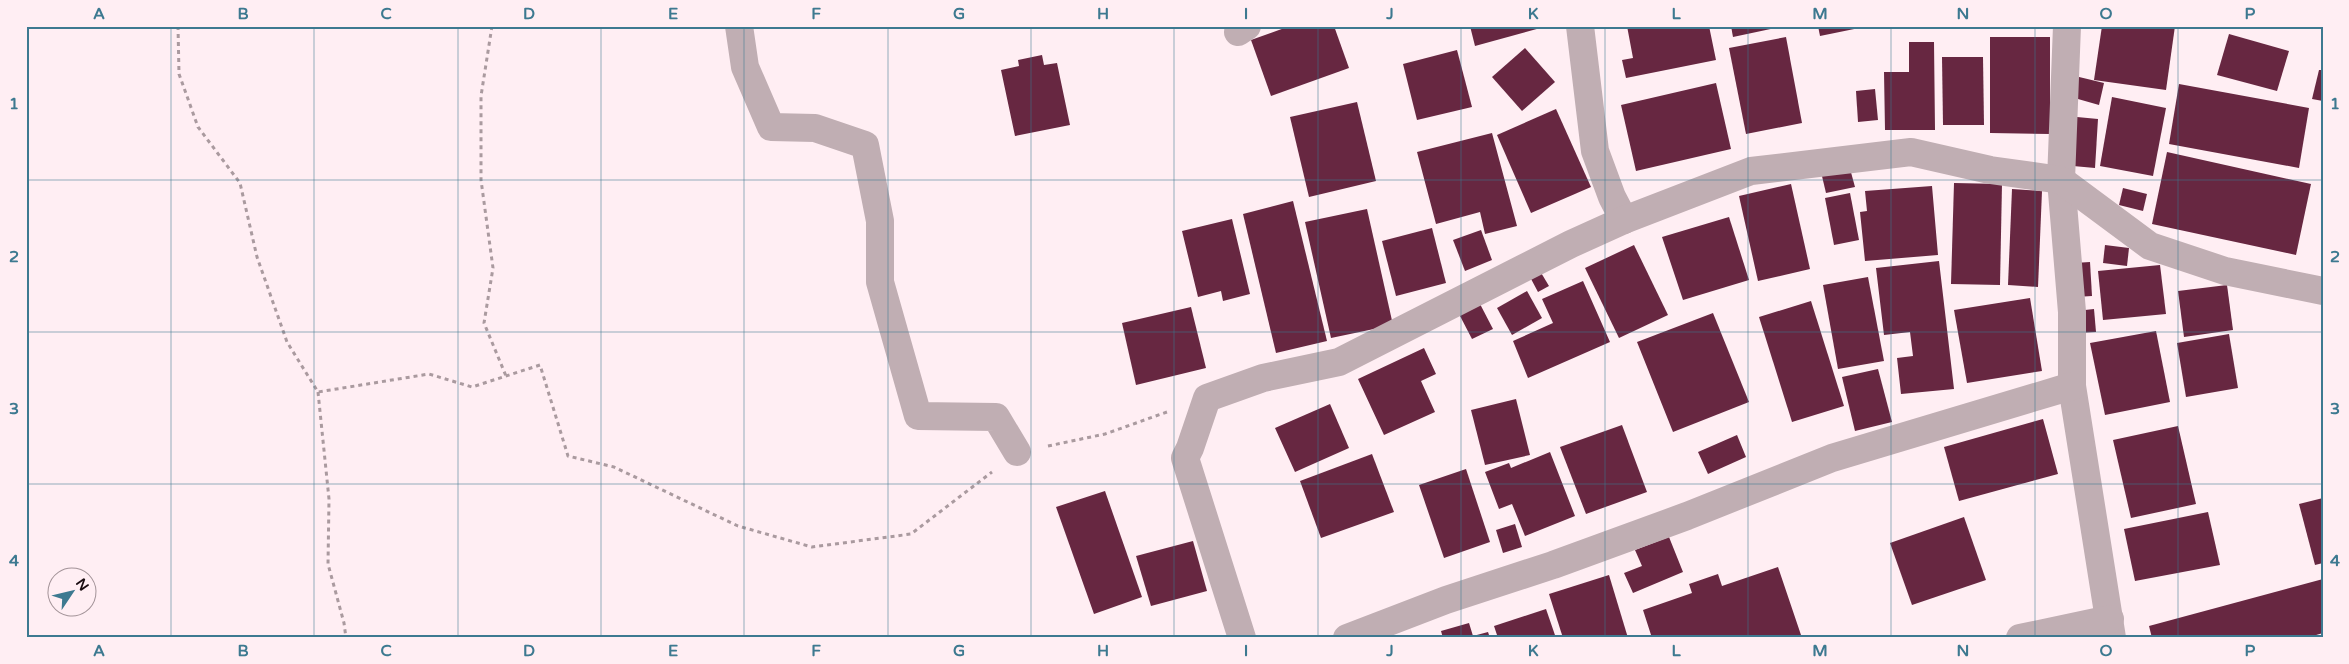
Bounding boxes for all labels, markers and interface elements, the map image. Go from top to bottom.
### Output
text: A [93,4,105,24]
text: B [237,4,249,24]
text: C [380,4,392,24]
text: D [523,4,535,24]
text: E [668,4,678,24]
text: F [811,4,821,24]
text: G [953,4,965,24]
text: H [1097,4,1109,24]
text: I [1244,4,1248,24]
text: J [1385,4,1394,24]
text: K [1528,4,1539,24]
text: L [1671,4,1681,24]
text: M [1812,4,1828,24]
text: N [1957,4,1969,24]
text: O [2100,4,2113,24]
text: P [2245,4,2256,24]
text: 1 [9,94,19,114]
text: 1 [2330,94,2340,114]
text: 2 [9,247,19,267]
text: 2 [2330,247,2340,267]
text: 3 [9,399,19,419]
text: 3 [2330,399,2340,419]
text: 4 [9,551,19,571]
text: 4 [2330,551,2340,571]
north arrow [48,566,98,616]
text: N [72,575,92,594]
text: A [93,641,105,661]
text: B [237,641,249,661]
text: C [380,641,392,661]
text: D [523,641,535,661]
text: E [668,641,678,661]
text: F [811,641,821,661]
text: G [953,641,965,661]
text: H [1097,641,1109,661]
text: I [1244,641,1248,661]
text: J [1385,641,1394,661]
text: K [1528,641,1539,661]
text: L [1671,641,1681,661]
text: M [1812,641,1828,661]
text: N [1957,641,1969,661]
text: O [2100,641,2113,661]
text: P [2245,641,2256,661]

